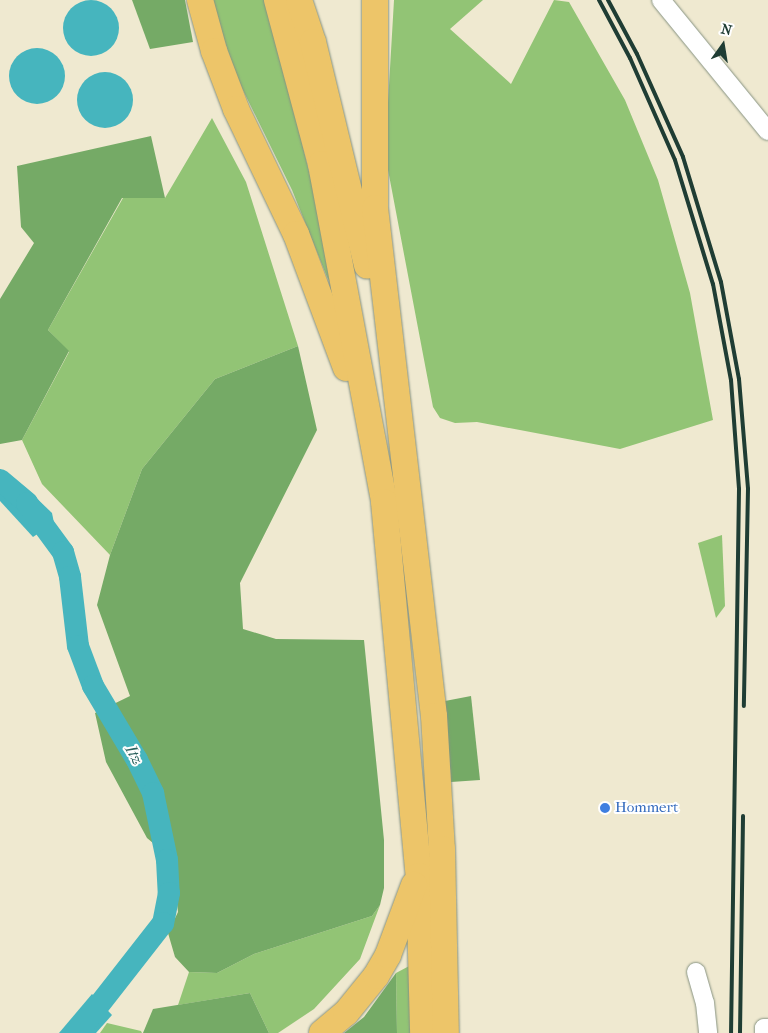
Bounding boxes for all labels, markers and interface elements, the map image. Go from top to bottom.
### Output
north arrow [698,20,748,70]
text: N [719,20,734,39]
water label: Itz [121,742,147,768]
place label: Hommert [615,799,678,817]
marker: Hommert [599,802,611,814]

